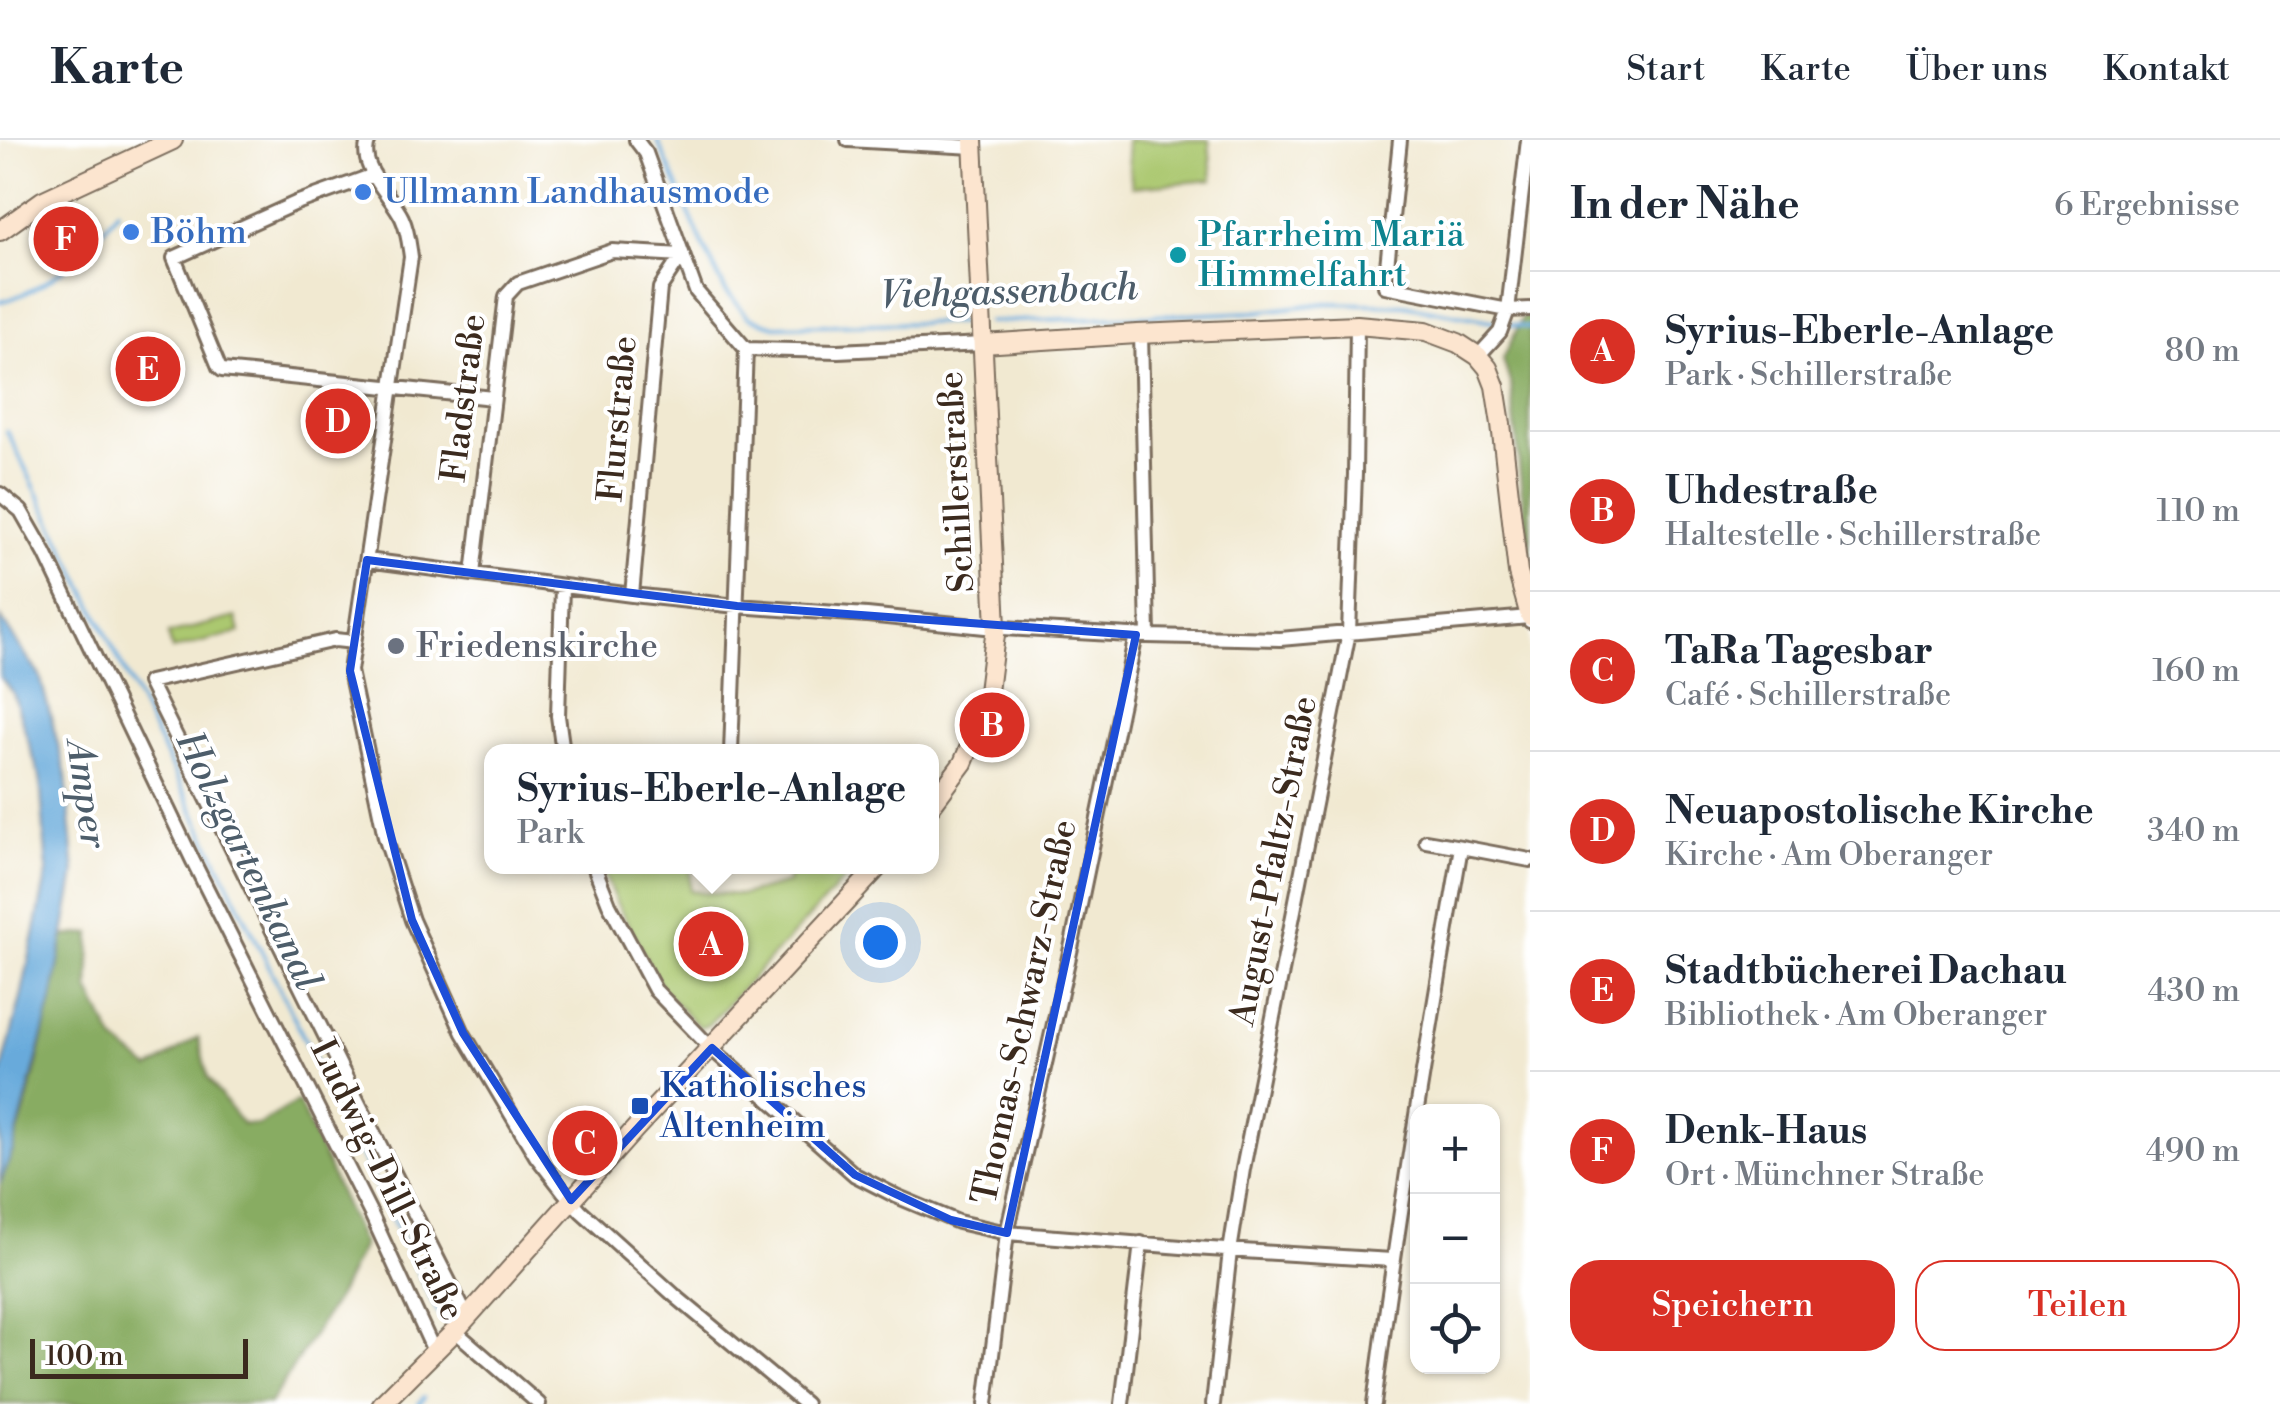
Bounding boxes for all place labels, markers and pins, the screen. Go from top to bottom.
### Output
place label: Ullmann Landhausmode [383,171,770,214]
marker: Ullmann Landhausmode [352,181,374,203]
pin: F [34,202,98,276]
place label: Böhm [150,211,247,254]
place label: Pfarrheim Mariä Himmelfahrt [1198,214,1465,297]
marker: Böhm [120,221,142,243]
marker: Pfarrheim Mariä Himmelfahrt [1167,244,1189,266]
pin: E [116,332,180,406]
pin: D [306,384,370,458]
place label: Friedenskirche [416,625,658,668]
marker: Friedenskirche [385,635,407,657]
pin: B [960,688,1024,762]
pin: A [678,906,744,982]
place label: Katholisches Altenheim [659,1065,866,1148]
marker: Katholisches Altenheim [629,1095,651,1117]
pin: C [552,1106,618,1180]

